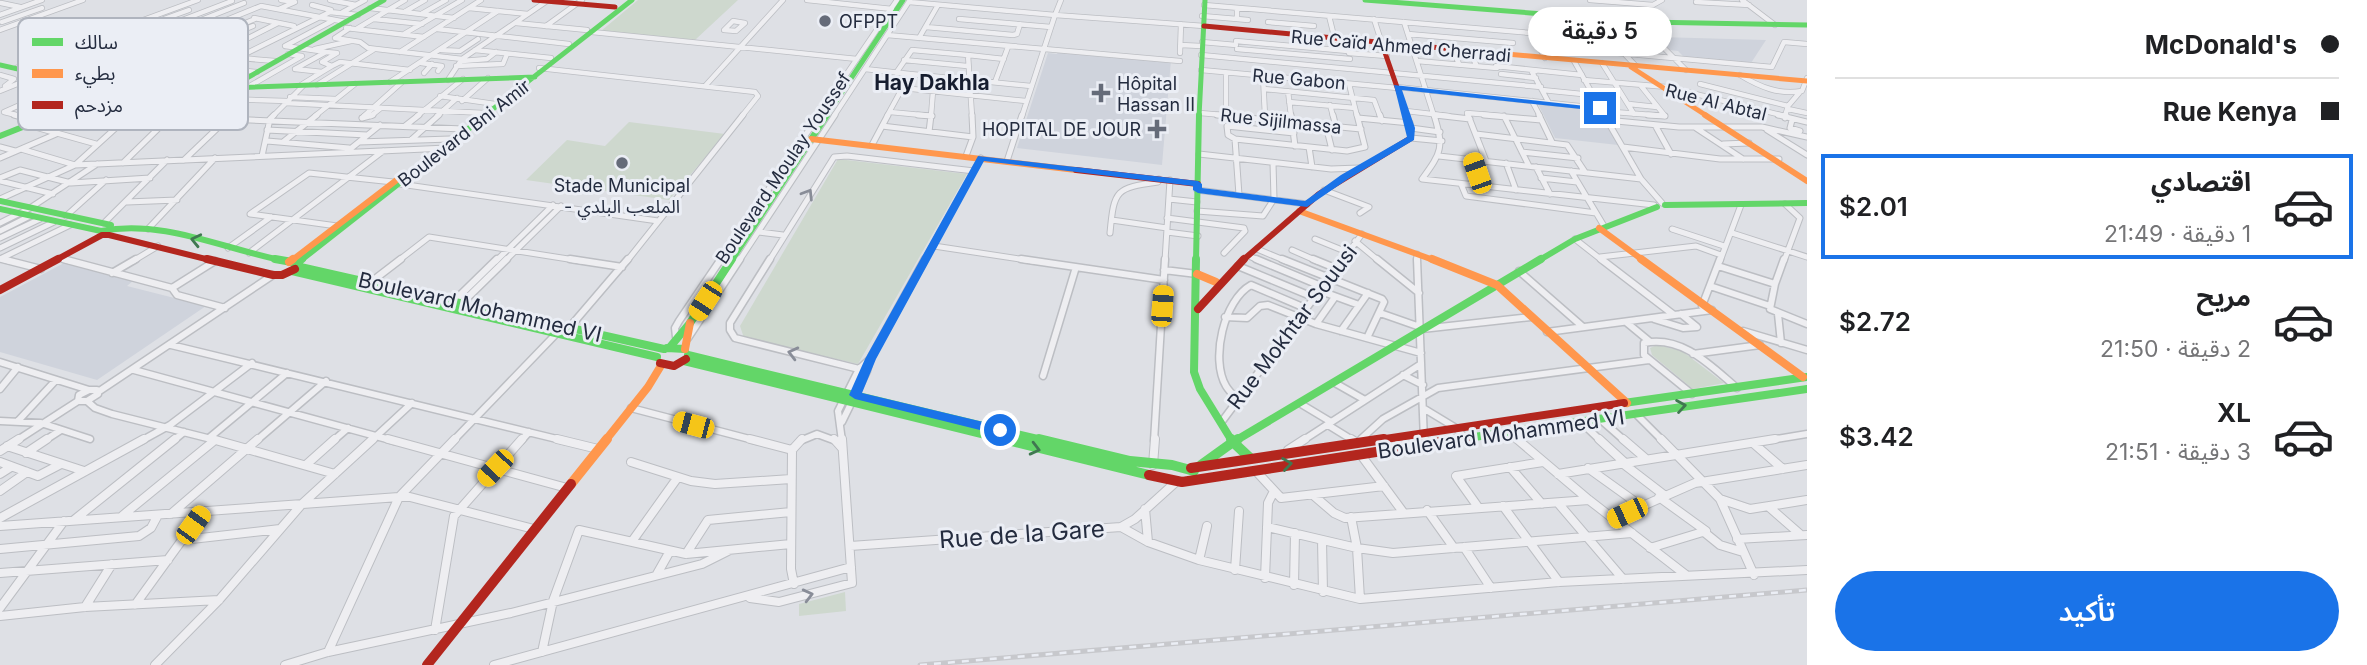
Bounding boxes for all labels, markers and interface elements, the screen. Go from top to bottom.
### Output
callout: 5 دقيقة [1528,7,1672,56]
place label: OFPPT [839,11,898,32]
marker: OFPPT [817,13,833,29]
text: 5 دقيقة [1562,17,1638,45]
legend [18,18,248,130]
street label: Rue Caïd Ahmed Cherradi [1290,26,1512,66]
text: McDonald's [2145,29,2297,60]
text: سالك [75,31,118,54]
text: بطيء [75,62,115,88]
street label: Rue Gabon [1251,64,1347,94]
street label: Boulevard Moulay Youssef [711,68,855,268]
district label: Hay Dakhla [874,70,990,95]
place label: Hôpital Hassan II [1117,73,1195,115]
street label: Boulevard Bni Amir [394,75,534,191]
street label: Rue Al Abtal [1663,79,1769,125]
marker: Hôpital Hassan II [1091,83,1111,103]
route end [1584,92,1616,124]
text: مزدحم [75,94,123,120]
text: Rue Kenya [2163,96,2297,127]
street label: Rue Sijilmassa [1219,104,1343,138]
place label: HOPITAL DE JOUR [982,119,1141,140]
marker: HOPITAL DE JOUR [1147,119,1167,139]
car [1461,150,1494,196]
marker: Stade Municipal - الملعب البلدي [614,155,630,171]
text: اقتصادي [2151,166,2251,197]
place label: Stade Municipal - الملعب البلدي [554,175,690,220]
icon: car [2272,175,2335,238]
one-way arrow [800,189,813,202]
text: $2.01 [1839,191,1908,222]
text: 1 دقيقة · 21:49 [2104,220,2251,248]
one-way arrow [190,234,202,249]
street label: Rue Mokhtar Souusi [1222,240,1362,414]
street label: Boulevard Mohammed VI [356,267,604,347]
car [685,278,726,324]
text: مريح [2196,281,2251,312]
car [1151,284,1174,328]
icon: car [2272,290,2335,353]
text: $2.72 [1839,306,1911,337]
text: 2 دقيقة · 21:50 [2100,335,2251,363]
one-way arrow [787,347,799,361]
text: XL [2217,397,2251,428]
one-way arrow [1676,399,1687,414]
street label: Boulevard Mohammed VI [1376,404,1626,464]
icon: car [2272,405,2335,468]
car [670,409,717,441]
route start [984,414,1016,446]
text: $3.42 [1839,421,1914,452]
text: 3 دقيقة · 21:51 [2105,438,2251,466]
one-way arrow [1029,440,1041,455]
car [473,445,518,491]
one-way arrow [1281,457,1293,472]
car [1604,495,1651,531]
car [173,502,214,548]
street label: Rue de la Gare [938,514,1106,554]
button: تأكيد [1835,571,2339,651]
one-way arrow [802,589,814,603]

